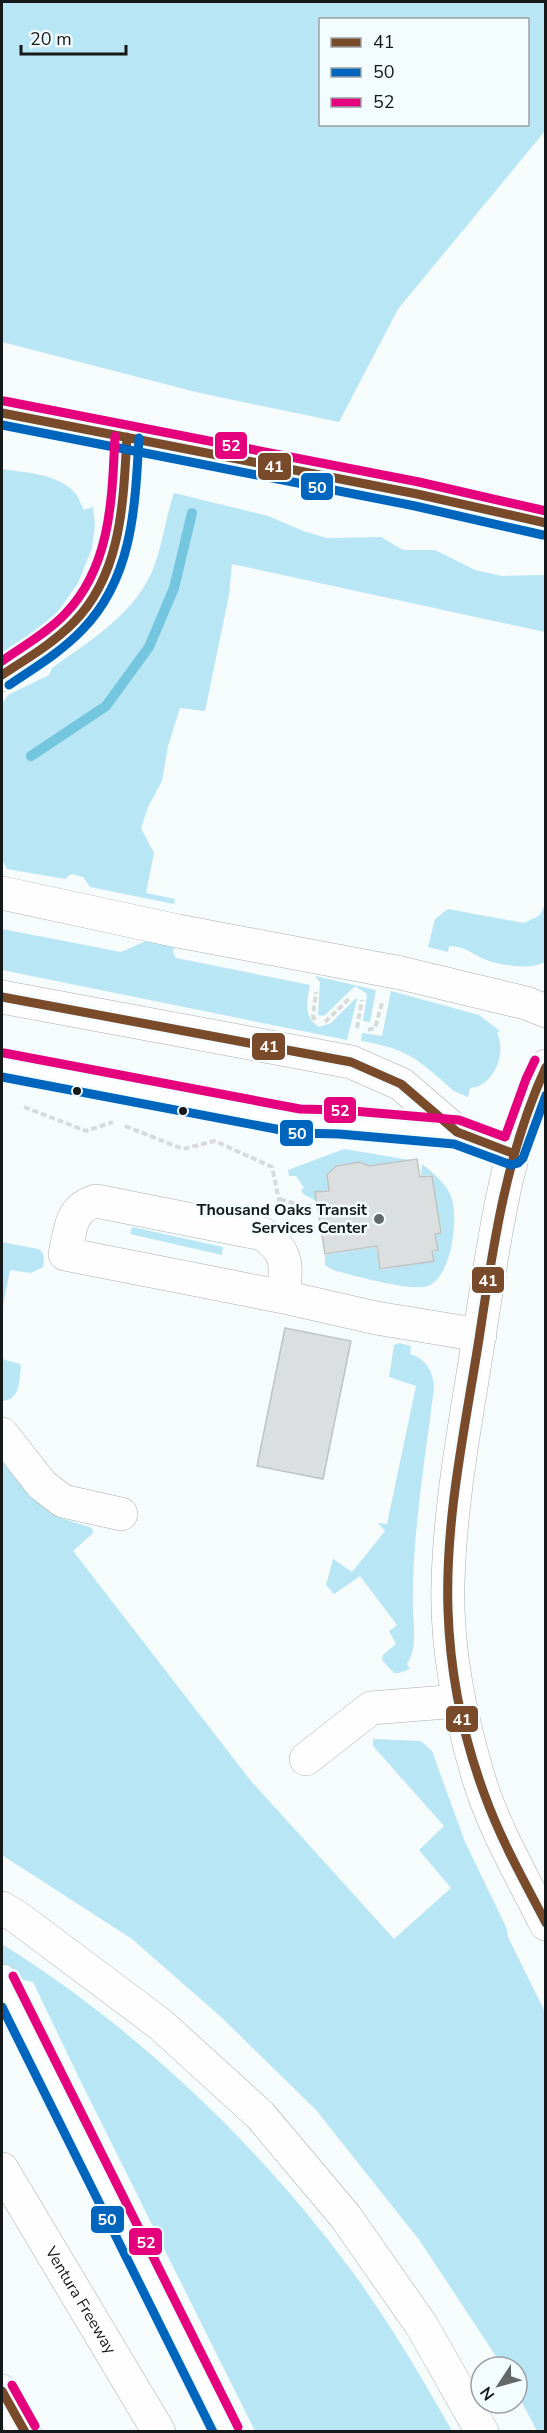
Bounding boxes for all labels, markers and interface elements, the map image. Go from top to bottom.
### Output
scale bar [21,18,126,56]
legend [319,18,529,126]
text: 20 m [30,27,72,51]
text: 41 [373,30,395,54]
text: 50 [373,60,395,84]
text: 52 [373,90,395,114]
line badge: 52 [214,431,248,460]
text: 52 [221,435,241,457]
line badge: 41 [257,452,292,481]
text: 41 [264,456,284,478]
line badge: 50 [300,472,334,501]
text: 50 [307,477,327,499]
line badge: 41 [251,1032,286,1061]
text: 41 [259,1036,279,1058]
unlabelled marker [71,1085,83,1097]
line badge: 52 [323,1096,357,1124]
text: 52 [330,1100,350,1122]
unlabelled marker [177,1105,189,1117]
line badge: 50 [279,1119,314,1147]
text: 50 [287,1123,307,1145]
place label: Thousand Oaks Transit Services Center [196,1199,368,1239]
marker: Thousand Oaks Transit Services Center [372,1212,386,1226]
line badge: 41 [471,1266,505,1294]
text: 41 [478,1270,498,1292]
line badge: 41 [445,1705,479,1733]
text: 41 [452,1709,472,1731]
line badge: 50 [90,2205,125,2234]
text: 50 [97,2209,117,2231]
line badge: 52 [128,2227,163,2256]
text: 52 [136,2232,156,2254]
street label: Ventura Freeway [39,2242,121,2359]
north arrow [469,2355,529,2415]
text: N [475,2382,500,2405]

